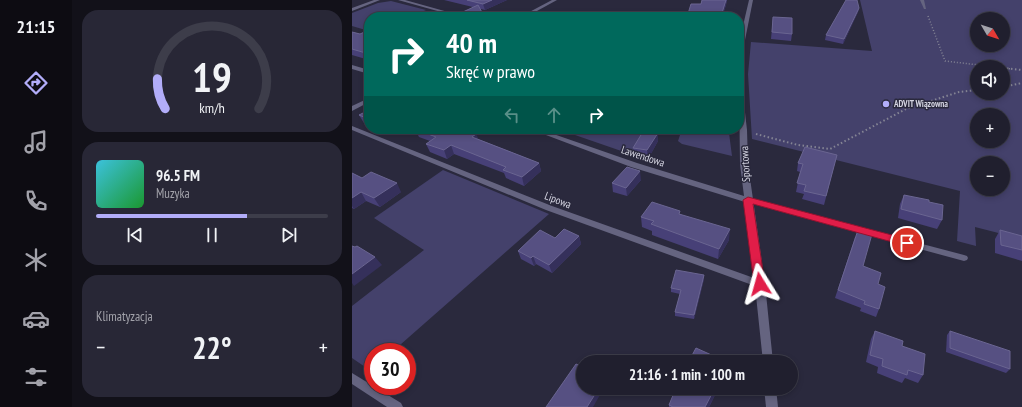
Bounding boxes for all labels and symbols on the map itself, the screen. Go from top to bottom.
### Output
north arrow [970,12,1010,52]
place label: ADVIT Wiązowna [893,98,948,109]
marker: ADVIT Wiązowna [881,99,891,109]
street label: Lawendowa [619,142,667,170]
street label: Sportowa [737,146,753,182]
street label: Lipowa [543,189,573,211]
pin [890,226,924,260]
position arrow [739,263,781,305]
speed limit sign: 30 [364,343,416,395]

